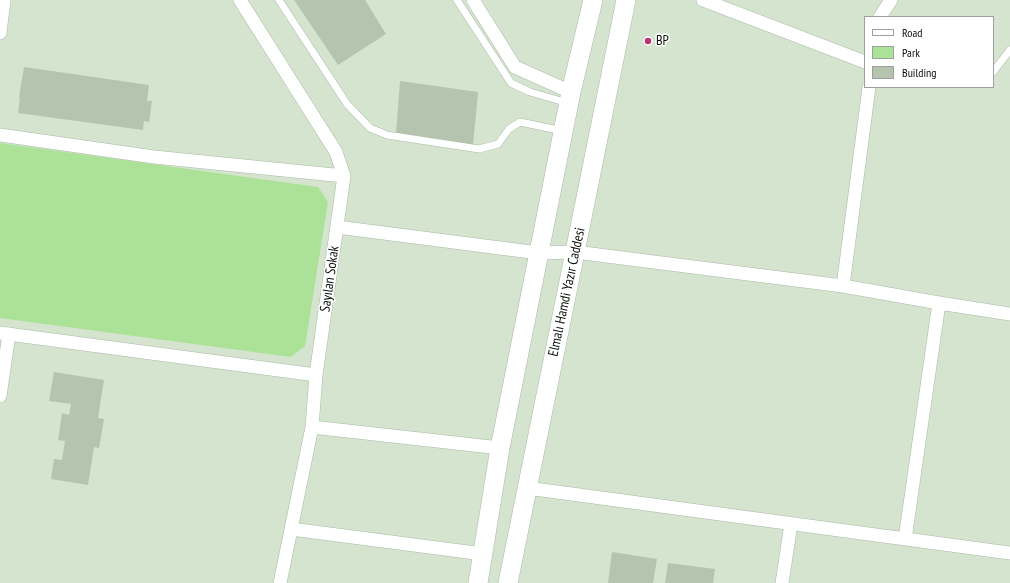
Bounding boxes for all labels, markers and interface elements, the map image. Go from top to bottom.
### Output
legend [864,16,994,88]
text: Road [902,25,922,40]
place label: BP [656,33,669,49]
marker: BP [643,36,653,46]
text: Park [902,45,920,60]
text: Building [902,65,937,80]
street label: Elmalı Hamdi Yazır Caddesi [545,226,589,358]
street label: Sayılan Sokak [317,245,343,313]

